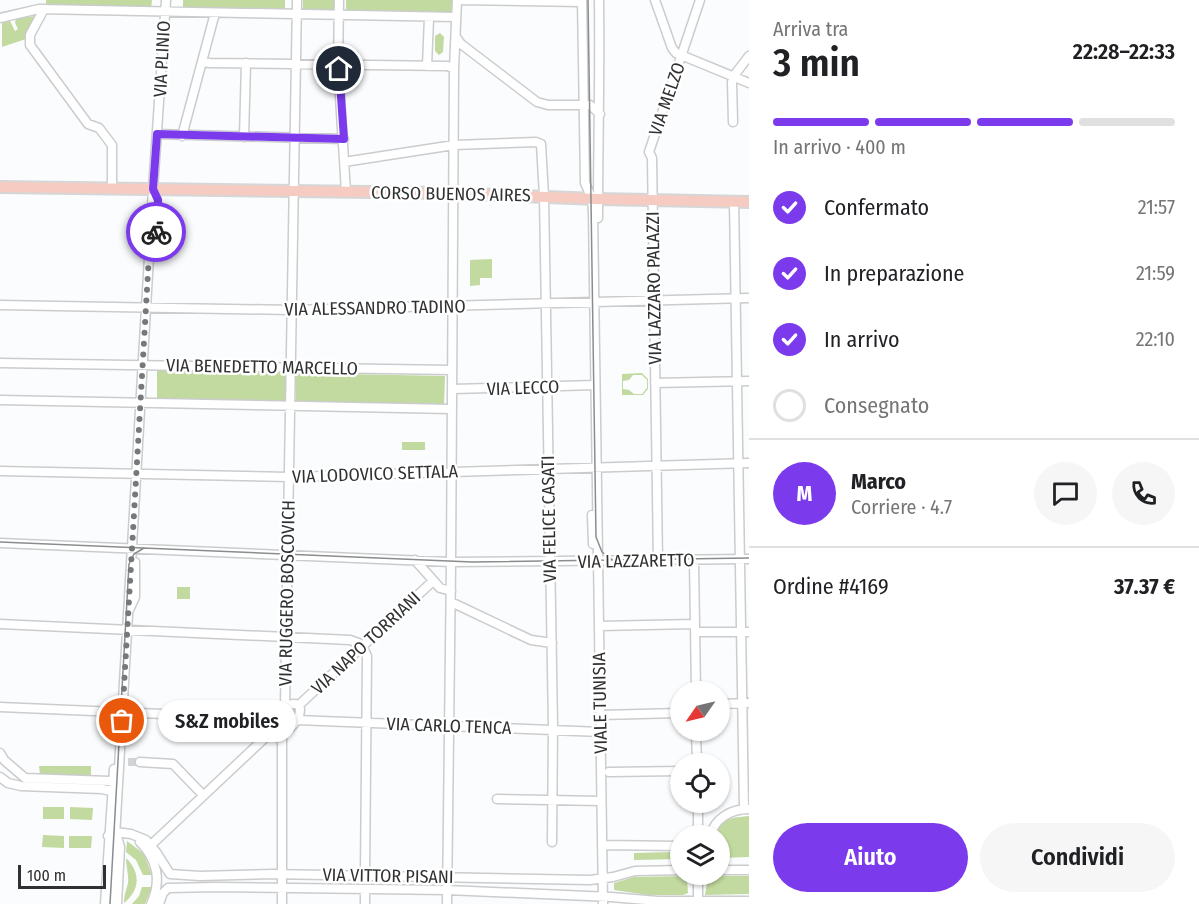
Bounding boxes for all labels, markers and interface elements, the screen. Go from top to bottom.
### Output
text: Arriva tra [773,17,848,41]
street label: VIA PLINIO [149,20,175,98]
text: 22:28–22:33 [1073,38,1175,65]
text: 3 min [773,40,860,86]
pin [313,43,364,94]
icon: home [322,52,355,85]
street label: VIA MELZO [644,59,690,139]
text: In arrivo · 400 m [773,135,906,159]
street label: CORSO BUENOS AIRES [371,182,531,206]
icon: check [773,191,806,224]
text: Confermato [824,194,929,221]
text: 21:57 [1138,195,1175,219]
courier [126,202,186,262]
street label: VIA LAZZARO PALAZZI [642,211,666,365]
icon: bike [140,216,173,249]
icon: check [773,257,806,290]
text: In preparazione [824,260,965,287]
text: 21:59 [1136,261,1175,285]
street label: VIA ALESSANDRO TADINO [284,295,466,321]
icon: check [773,323,806,356]
text: In arrivo [824,326,899,353]
text: 22:10 [1136,327,1175,351]
street label: VIA BENEDETTO MARCELLO [166,354,358,380]
street label: VIA LECCO [486,376,560,400]
text: Consegnato [824,392,929,419]
street label: VIA FELICE CASATI [537,455,561,583]
street label: VIA LODOVICO SETTALA [292,460,459,488]
button: chat [1034,462,1097,525]
button: phone [1112,462,1175,525]
text: Marco [851,468,906,495]
text: M [797,480,812,507]
text: Corriere · 4.7 [851,495,952,519]
street label: VIA RUGGERO BOSCOVICH [274,500,300,686]
street label: VIA LAZZARETTO [577,549,695,573]
text: Ordine #4169 [773,573,889,600]
text: 37.37 € [1114,573,1175,600]
street label: VIA NAPO TORRIANI [307,587,425,699]
street label: VIALE TUNISIA [588,651,612,754]
north arrow [670,681,730,741]
map controls [670,681,730,885]
pin [96,695,147,746]
callout: S&Z mobiles [158,700,296,742]
icon: bag [105,704,138,737]
text: S&Z mobiles [175,709,279,733]
street label: VIA CARLO TENCA [386,713,512,739]
button: locate [670,753,730,813]
button: Aiuto [773,823,968,892]
button: Condividi [980,823,1175,892]
button: layers [670,825,730,885]
scale bar [18,862,106,890]
street label: VIA VITTOR PISANI [322,864,454,888]
text: 100 m [27,866,66,885]

